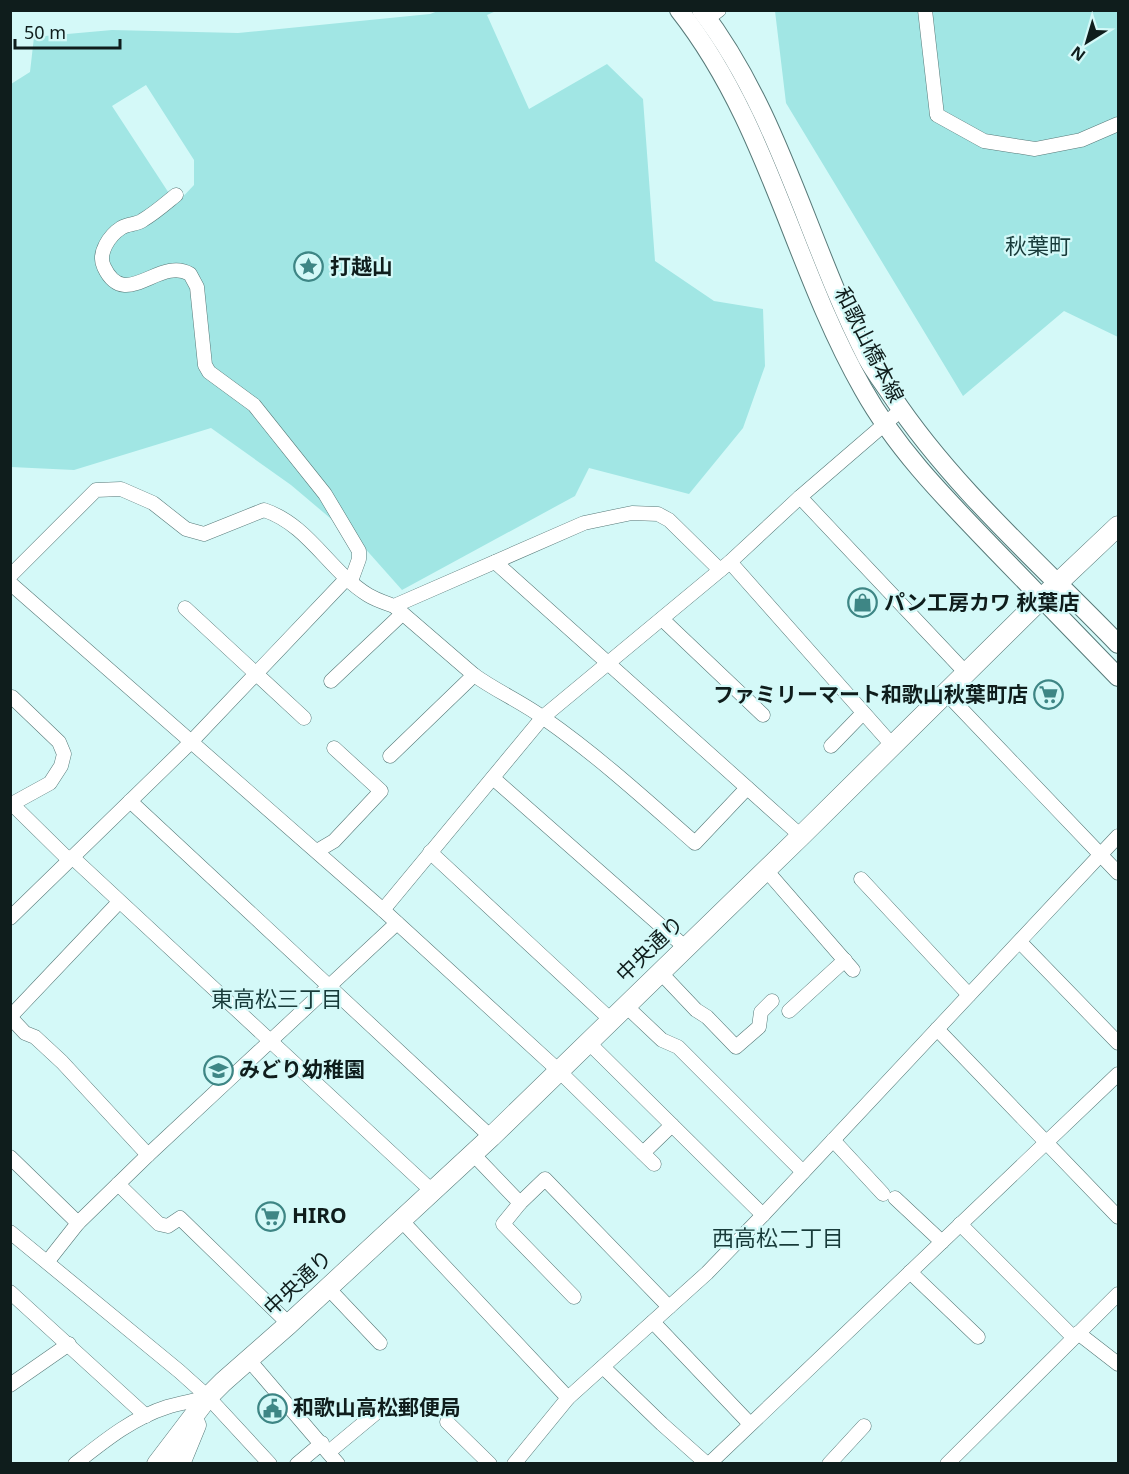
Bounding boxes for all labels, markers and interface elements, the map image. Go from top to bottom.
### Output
scale bar [15,12,120,50]
north arrow [1057,12,1117,72]
text: 50 m [24,20,66,44]
text: N [1066,41,1090,67]
district label: 秋葉町 [1005,230,1071,260]
place icon: 打越山 [293,251,325,283]
place label: 打越山 [330,252,393,280]
street label: 和歌山橋本線 [829,282,911,407]
shop icon: パン工房カワ 秋葉店 [847,587,879,619]
place label: パン工房カワ 秋葉店 [884,588,1080,616]
supermarket icon: ファミリーマート和歌山秋葉町店 [1033,679,1065,711]
place label: ファミリーマート和歌山秋葉町店 [713,680,1028,708]
street label: 中央通り [609,909,689,988]
district label: 東高松三丁目 [211,983,343,1013]
school or university icon: みどり幼稚園 [202,1054,234,1086]
place label: みどり幼稚園 [239,1055,365,1083]
supermarket icon: HIRO [255,1200,287,1232]
place label: HIRO [292,1201,347,1229]
district label: 西高松二丁目 [712,1222,844,1252]
street label: 中央通り [257,1243,338,1321]
public building icon: 和歌山高松郵便局 [256,1392,288,1424]
place label: 和歌山高松郵便局 [293,1393,461,1421]

